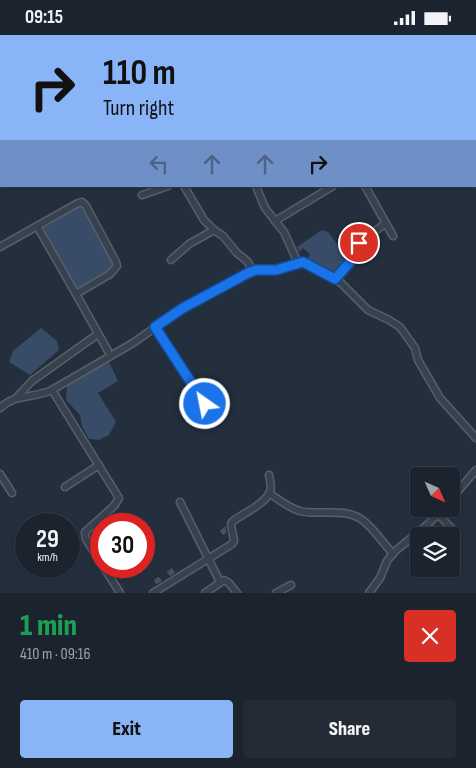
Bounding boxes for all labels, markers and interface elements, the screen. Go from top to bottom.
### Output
text: 09:15 [25,6,63,29]
text: 110 m [103,52,176,95]
icon: right [20,55,85,120]
text: Turn right [103,95,174,122]
icon: left [145,150,173,178]
icon: ahead [198,150,226,178]
icon: ahead [251,150,279,178]
icon: right [304,150,332,178]
pin [338,222,380,264]
icon: arrive [345,229,373,257]
position arrow [178,377,230,429]
north arrow [410,467,460,517]
map controls [410,467,460,577]
speed limit sign: 30 [90,513,155,578]
text: 29 [36,524,59,555]
button: layers [410,527,460,577]
text: km/h [37,550,58,565]
text: 1 min [20,608,77,644]
button: close [404,610,456,662]
text: 410 m · 09:16 [20,645,90,664]
button: Exit [20,700,233,758]
button: Share [243,700,456,758]

